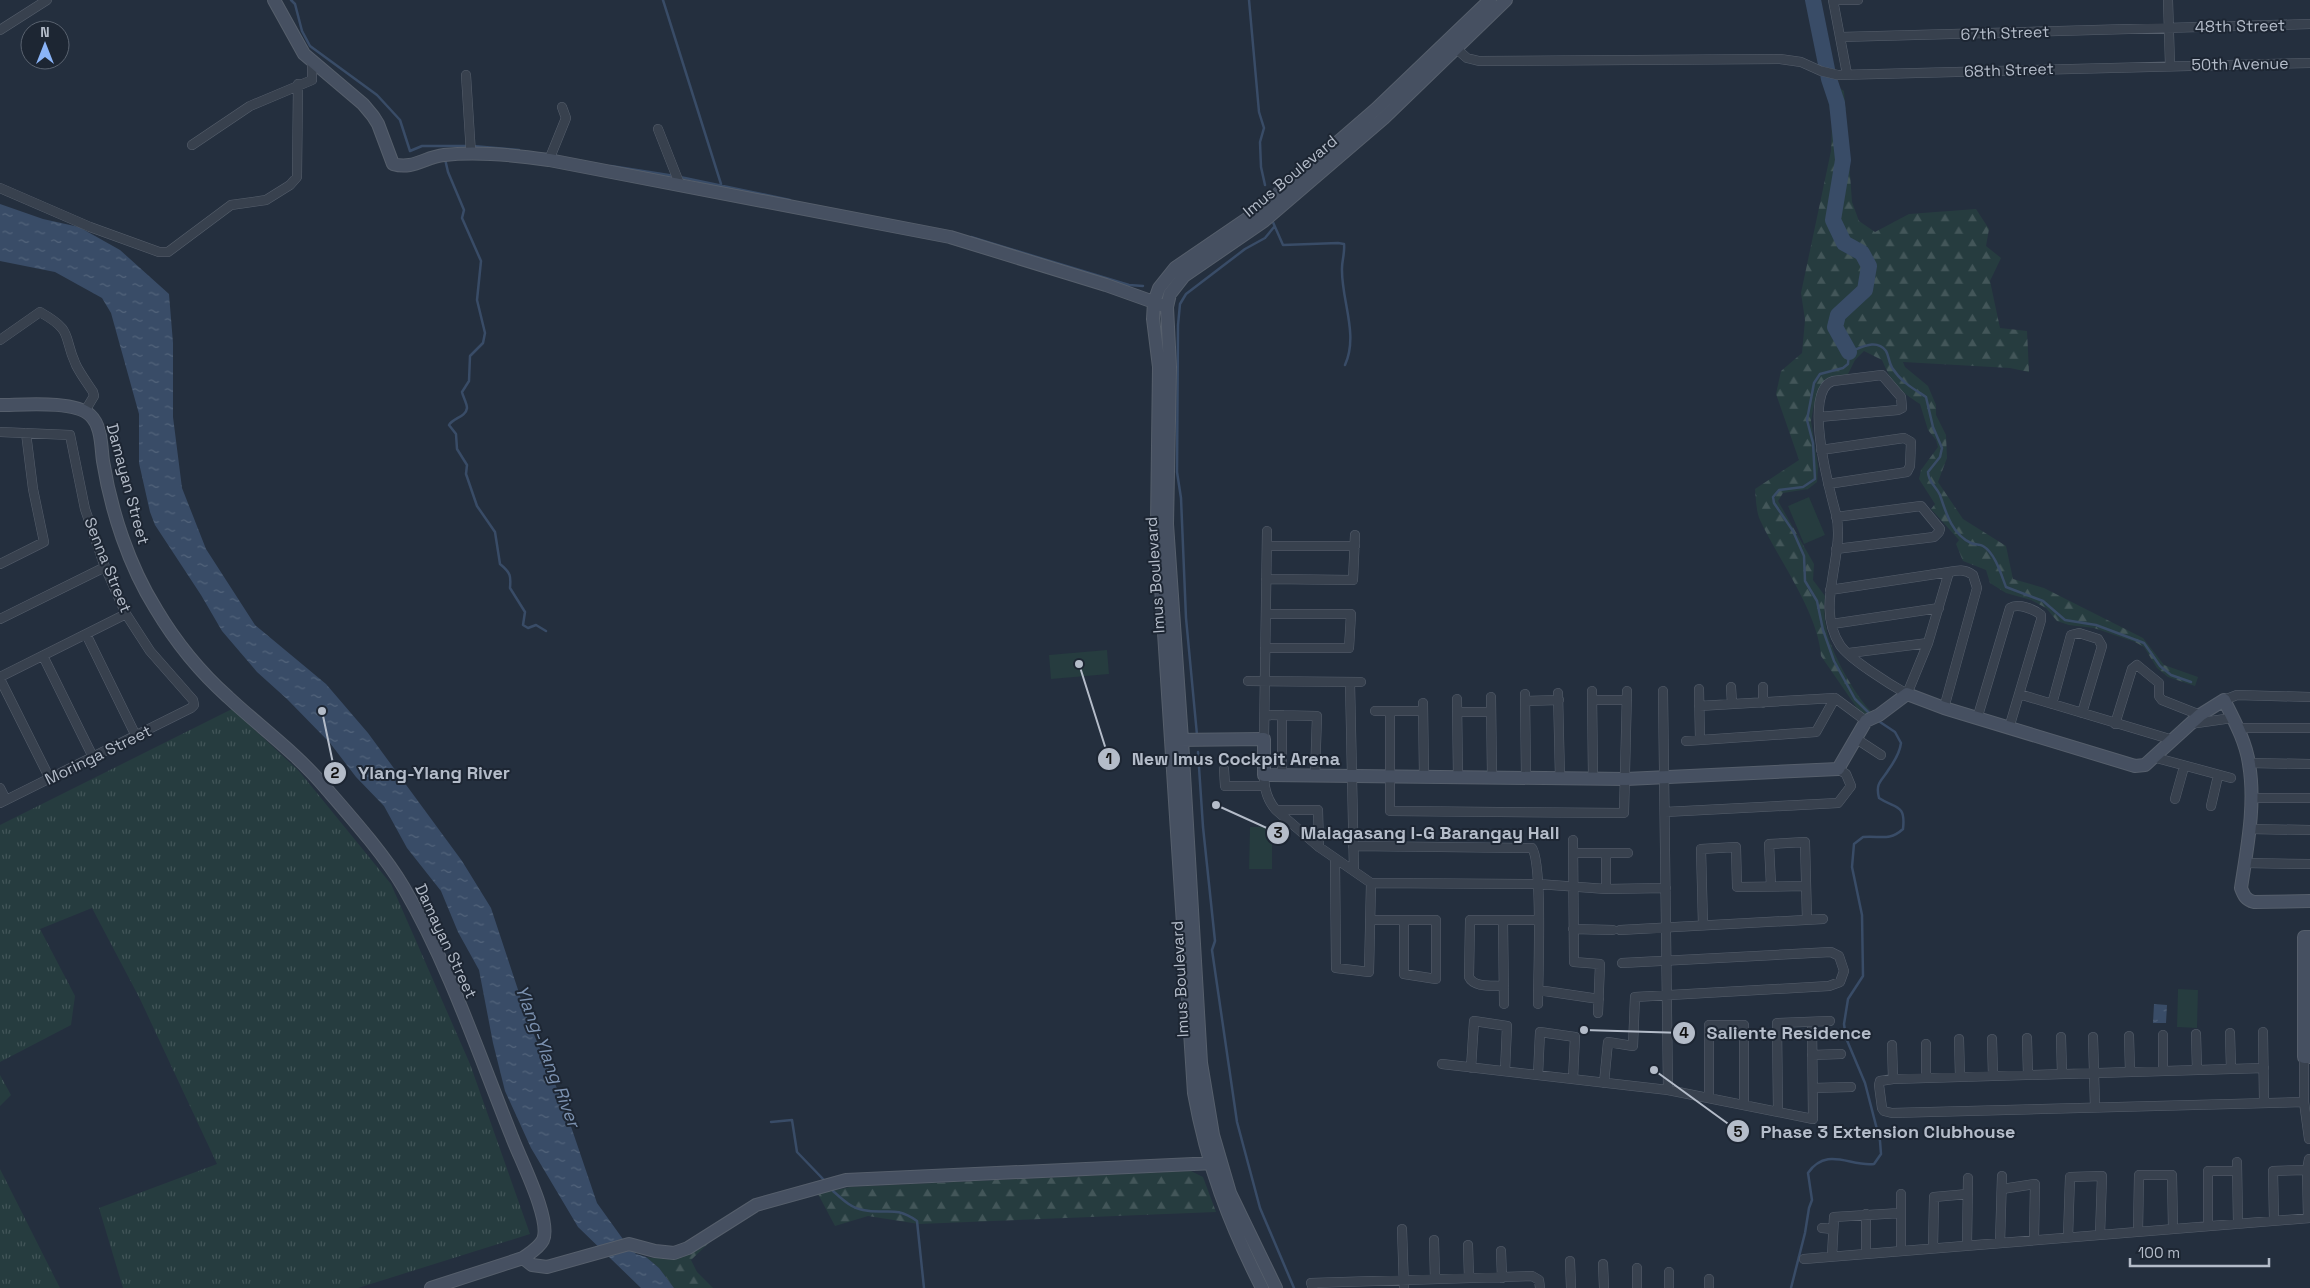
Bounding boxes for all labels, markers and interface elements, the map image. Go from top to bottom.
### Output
street label: 48th Street [2195,15,2285,37]
north arrow [20,20,70,70]
street label: 67th Street [1960,21,2050,45]
text: N [40,23,50,41]
street label: 50th Avenue [2191,53,2289,75]
street label: 68th Street [1964,58,2054,82]
street label: Imus Boulevard [1239,130,1341,222]
street label: Damayan Street [102,421,154,547]
street label: Senna Street [79,514,137,616]
street label: Imus Boulevard [1140,516,1170,634]
street label: Moringa Street [41,720,155,790]
callout: New Imus Cockpit Arena [1097,742,1350,775]
text: New Imus Cockpit Arena [1132,747,1341,770]
text: 1 [1106,749,1112,768]
callout: Ylang-Ylang River [323,756,519,789]
text: Ylang-Ylang River [358,761,510,784]
text: 2 [331,763,340,782]
callout: Malagasang I-G Barangay Hall [1265,816,1569,849]
text: Malagasang I-G Barangay Hall [1301,821,1559,844]
text: 3 [1273,823,1283,842]
street label: Damayan Street [410,880,482,1002]
street label: Imus Boulevard [1166,920,1194,1038]
water label: Ylang-Ylang River [510,982,586,1132]
callout: Saliente Residence [1672,1016,1882,1049]
text: Saliente Residence [1707,1021,1871,1044]
text: 4 [1679,1023,1689,1042]
callout: Phase 3 Extension Clubhouse [1726,1115,2026,1148]
text: Phase 3 Extension Clubhouse [1760,1120,2016,1143]
text: 5 [1733,1122,1743,1141]
scale bar [2130,1236,2269,1268]
text: 100 m [2138,1243,2180,1262]

